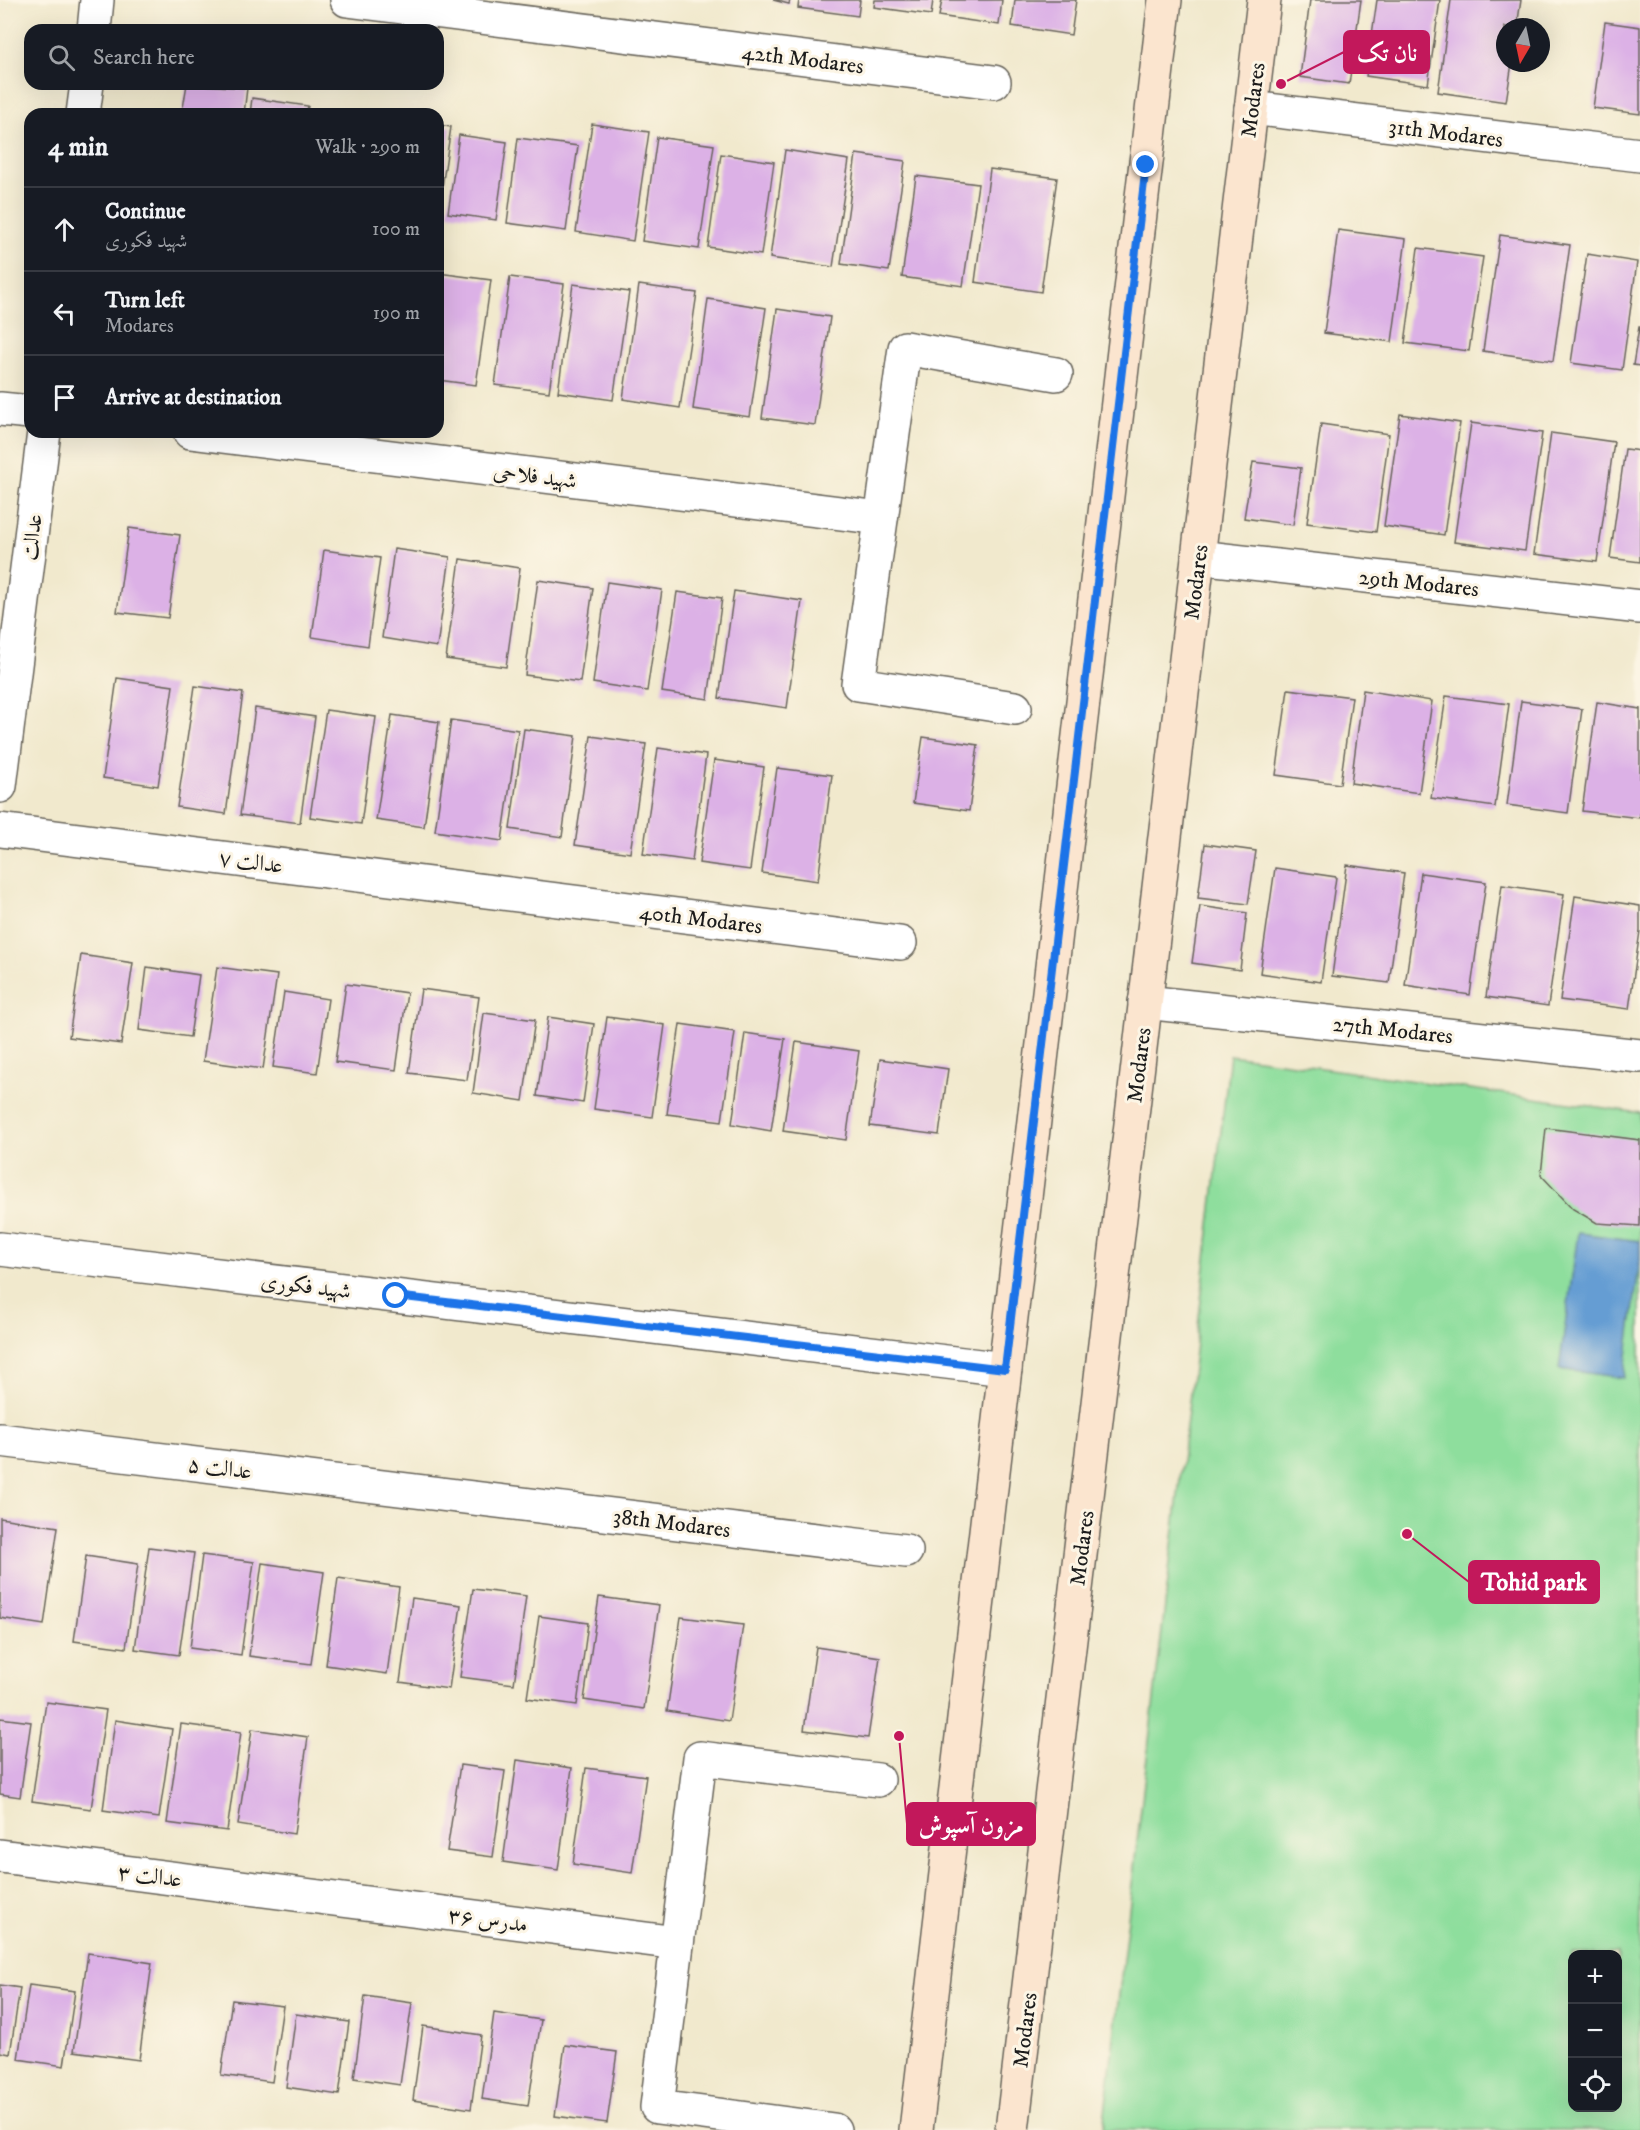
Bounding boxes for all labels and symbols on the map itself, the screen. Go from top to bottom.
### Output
north arrow [1496,18,1550,72]
callout: نان تک [1344,31,1429,73]
street label: 42th Modares [741,39,865,80]
text: نان تک [1357,39,1417,69]
street label: Modares [1235,61,1271,139]
street label: 31th Modares [1387,113,1505,154]
route end [1132,151,1158,177]
street label: شهید فلاحی [492,458,578,495]
street label: عدالت [16,512,49,562]
street label: Modares [1178,543,1214,621]
street label: 29th Modares [1357,564,1480,603]
street label: عدالت ۷ [217,845,285,880]
street label: 40th Modares [638,899,764,940]
street label: 27th Modares [1331,1011,1454,1050]
street label: Modares [1121,1026,1157,1104]
street label: شهید فکوری [259,1268,352,1305]
route start [382,1282,408,1308]
street label: عدالت ۵ [186,1451,254,1486]
street label: 38th Modares [612,1503,732,1544]
street label: Modares [1064,1509,1100,1587]
callout: Tohid park [1469,1561,1599,1603]
text: Tohid park [1480,1568,1588,1598]
callout: مزون آسپوش [907,1803,1035,1845]
text: مزون آسپوش [919,1811,1023,1842]
street label: عدالت ۳ [116,1859,184,1894]
street label: مدرس ۳۶ [446,1902,529,1939]
street label: Modares [1007,1991,1043,2069]

